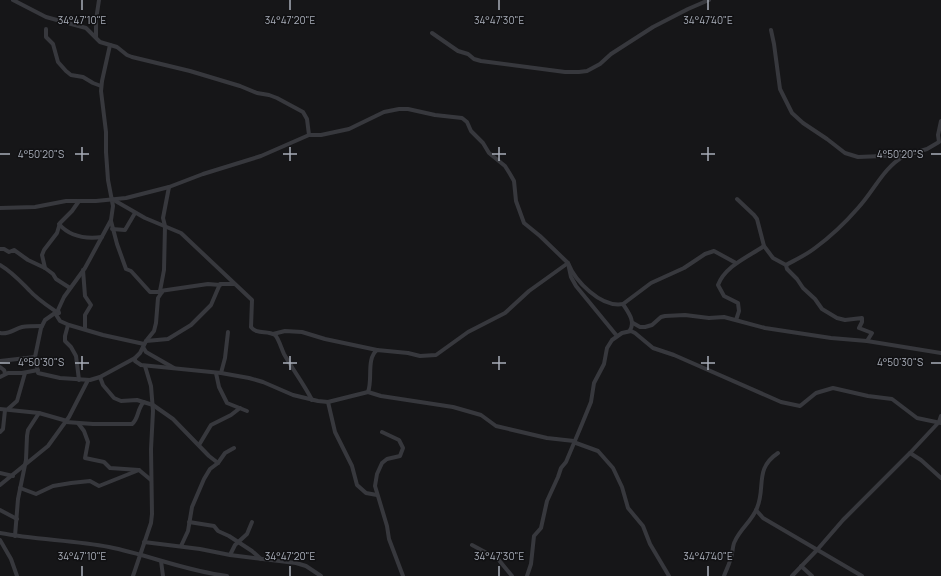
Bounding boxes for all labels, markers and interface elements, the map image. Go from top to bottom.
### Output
text: 34°47'10"E [58,13,107,27]
text: 34°47'20"E [265,13,315,27]
text: 34°47'30"E [474,13,524,27]
text: 34°47'40"E [683,13,733,27]
text: 4°50'20"S [18,147,64,161]
text: 4°50'20"S [877,147,923,161]
text: 4°50'30"S [18,355,64,369]
text: 4°50'30"S [877,355,923,369]
text: 34°47'10"E [58,549,107,563]
text: 34°47'20"E [265,549,315,563]
text: 34°47'30"E [474,549,524,563]
text: 34°47'40"E [683,549,733,563]

